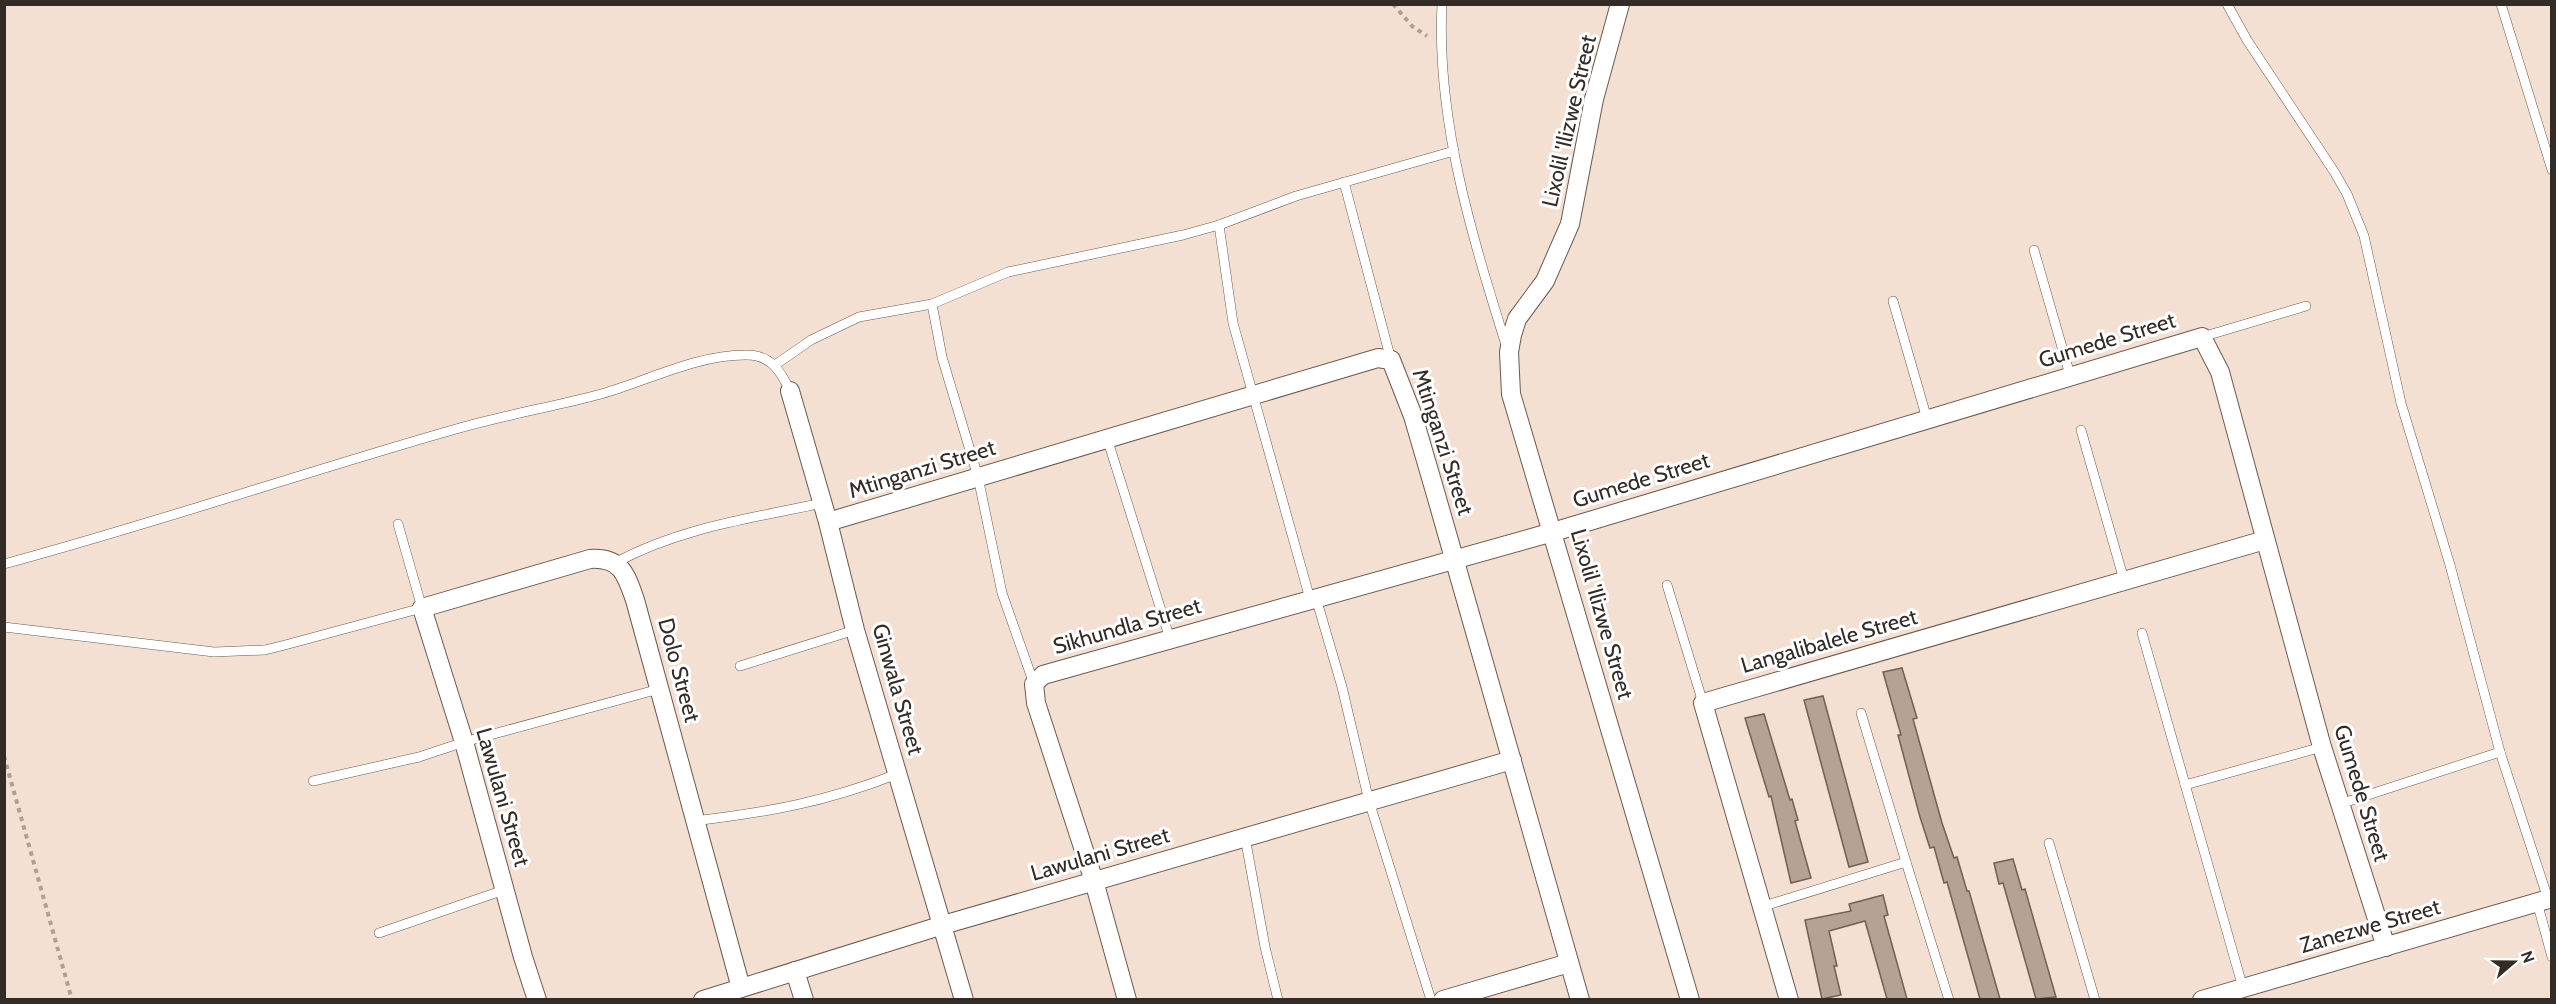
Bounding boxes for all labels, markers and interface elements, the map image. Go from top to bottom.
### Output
street label: Lixolil 'Ilizwe Street [1536,32,1602,210]
street label: Gumede Street [2035,306,2179,374]
street label: Mtinganzi Street [1407,365,1480,519]
street label: Mtinganzi Street [845,434,999,504]
street label: Gumede Street [1569,446,1713,514]
street label: Lixolil 'Ilizwe Street [1565,526,1639,703]
street label: Sikhundla Street [1050,592,1205,660]
street label: Langalibalele Street [1738,603,1921,679]
street label: Dolo Street [652,615,706,726]
street label: Ginwala Street [866,620,930,758]
street label: Gumede Street [2328,721,2396,865]
street label: Lawulani Street [470,725,536,870]
street label: Lawulani Street [1028,821,1173,887]
street label: Zanezwe Street [2297,893,2444,959]
north arrow [2484,932,2544,992]
text: N [2517,948,2538,966]

